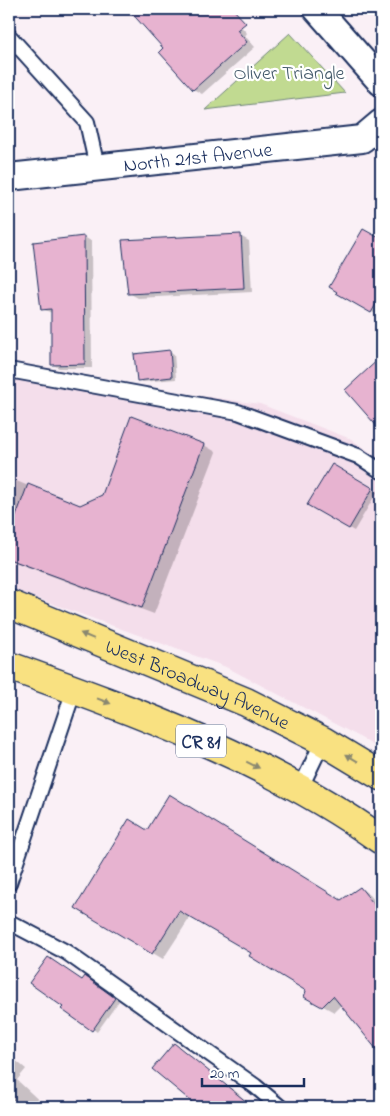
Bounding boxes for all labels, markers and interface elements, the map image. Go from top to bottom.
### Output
park label: Oliver Triangle [233,60,345,90]
street label: North 21st Avenue [122,137,274,182]
one-way arrow [79,632,94,640]
street label: West Broadway Avenue [100,633,294,739]
one-way arrow [97,697,112,705]
road number: CR 81 [176,724,226,758]
one-way arrow [346,754,359,763]
one-way arrow [246,762,260,770]
scale bar [202,1056,305,1088]
text: 20 m [210,1063,240,1085]

